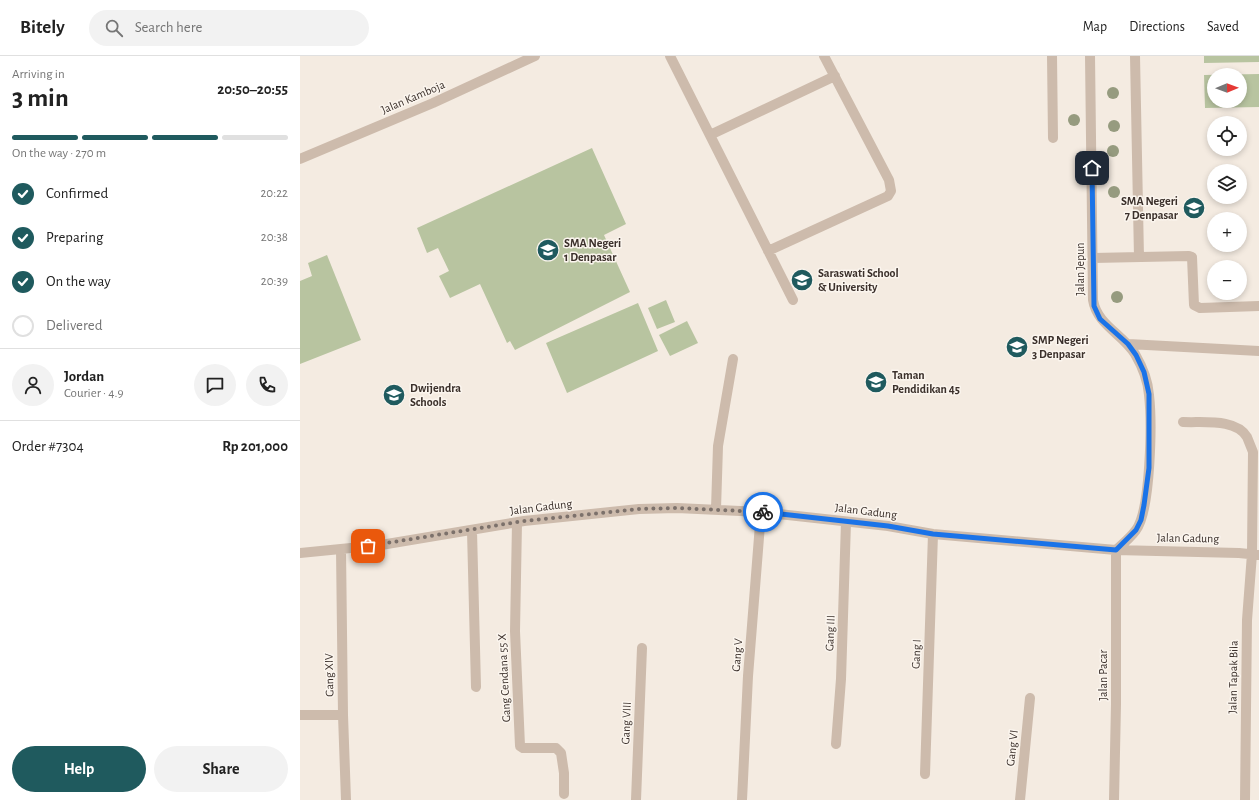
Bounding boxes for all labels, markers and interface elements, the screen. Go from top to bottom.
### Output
search box [89,10,369,46]
icon: search [103,17,125,39]
text: Bitely [20,18,65,37]
text: Search here [135,20,202,35]
text: Map [1083,20,1107,34]
text: Directions [1129,20,1185,34]
text: Saved [1207,20,1239,34]
text: Arriving in [12,68,65,81]
north arrow [1207,68,1247,108]
map controls [1207,68,1247,300]
street label: Jalan Kamboja [379,78,447,117]
text: 20:50–20:55 [217,82,288,97]
text: 3 min [12,85,69,111]
button: locate [1207,116,1247,156]
text: On the way · 270 m [12,147,106,160]
pin [1075,151,1109,185]
icon: home [1081,157,1103,179]
button: layers [1207,164,1247,204]
icon: check [12,183,34,205]
text: Confirmed [46,186,108,201]
text: 20:22 [260,187,288,200]
place label: SMA Negeri 7 Denpasar [1121,195,1179,221]
school or university icon: SMA Negeri 7 Denpasar [1181,195,1207,221]
button: + [1207,212,1247,252]
icon: check [12,227,34,249]
text: Preparing [46,230,103,245]
text: 20:38 [261,231,288,244]
school or university icon: SMA Negeri 1 Denpasar [535,237,561,263]
place label: SMA Negeri 1 Denpasar [564,237,621,263]
street label: Jalan Jepun [1074,243,1086,295]
button: − [1207,260,1247,300]
school or university icon: Saraswati School & University [789,267,815,293]
place label: Saraswati School & University [818,267,899,294]
icon: check [12,271,34,293]
text: On the way [46,274,111,289]
text: 20:39 [261,275,288,288]
text: Delivered [46,318,103,333]
school or university icon: SMP Negeri 3 Denpasar [1004,334,1030,360]
place label: SMP Negeri 3 Denpasar [1032,334,1089,360]
button: person [12,364,54,406]
button: chat [194,364,236,406]
button: phone [246,364,288,406]
text: Jordan [64,369,104,384]
school or university icon: Taman Pendidikan 45 [863,369,889,395]
place label: Taman Pendidikan 45 [892,369,960,395]
school or university icon: Dwijendra Schools [381,382,407,408]
place label: Dwijendra Schools [410,382,461,408]
text: Courier · 4.9 [64,387,124,400]
text: Order #7304 [12,439,84,454]
text: Rp 201,000 [222,439,288,454]
courier [743,492,783,532]
street label: Jalan Gadung [509,497,573,517]
icon: bike [752,501,774,523]
street label: Jalan Gadung [834,501,898,521]
pin [351,529,385,563]
street label: Jalan Gadung [1157,531,1219,545]
icon: bag [357,535,379,557]
street label: Gang III [823,615,837,651]
street label: Gang Cendana 55 X [496,633,512,723]
street label: Gang V [730,638,744,672]
street label: Gang I [909,639,923,669]
street label: Jalan Tapak Bila [1226,640,1240,714]
street label: Jalan Pacar [1097,649,1109,700]
street label: Gang XIV [323,653,335,697]
street label: Gang VIII [619,701,633,745]
street label: Gang VI [1004,729,1020,767]
button: Help [12,746,146,792]
button: Share [154,746,288,792]

